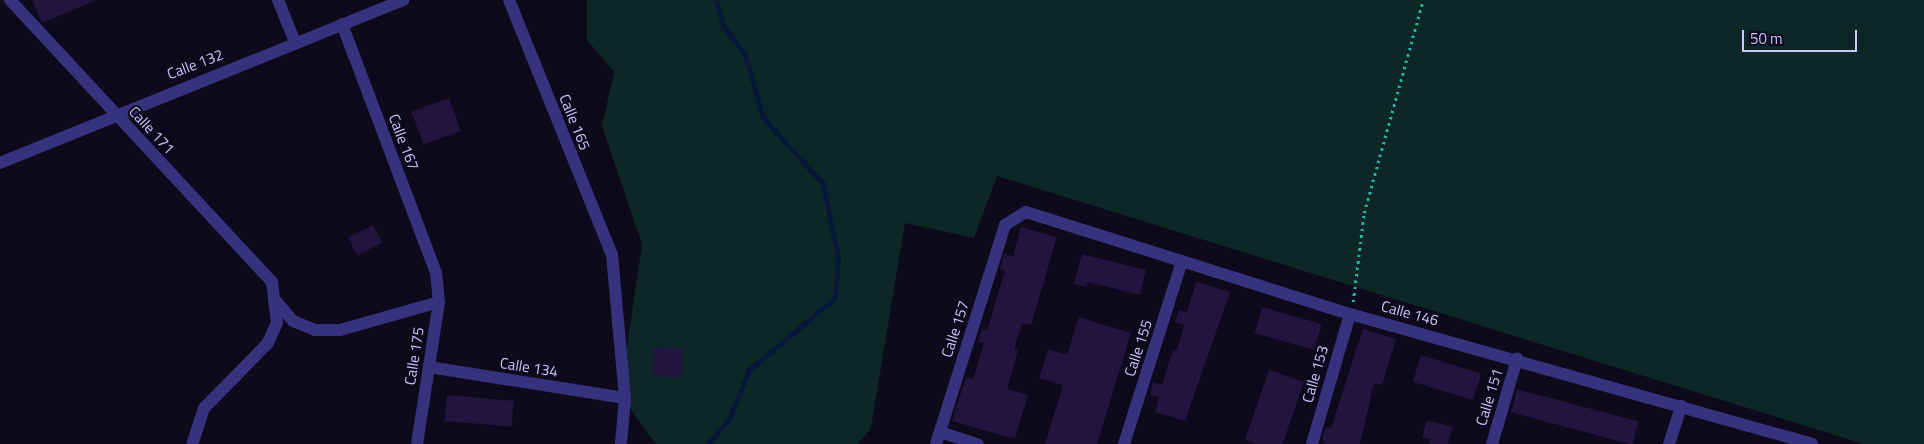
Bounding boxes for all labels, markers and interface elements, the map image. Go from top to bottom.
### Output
scale bar [1744,20,1859,52]
text: 50 m [1750,27,1783,50]
street label: Calle 132 [164,45,226,83]
street label: Calle 165 [556,91,594,153]
street label: Calle 171 [125,102,179,158]
street label: Calle 167 [385,111,423,173]
street label: Calle 146 [1379,297,1441,329]
street label: Calle 157 [937,298,973,360]
street label: Calle 155 [1120,317,1156,379]
street label: Calle 175 [401,326,427,386]
street label: Calle 153 [1298,343,1332,405]
street label: Calle 134 [499,354,559,380]
street label: Calle 151 [1472,366,1506,428]

